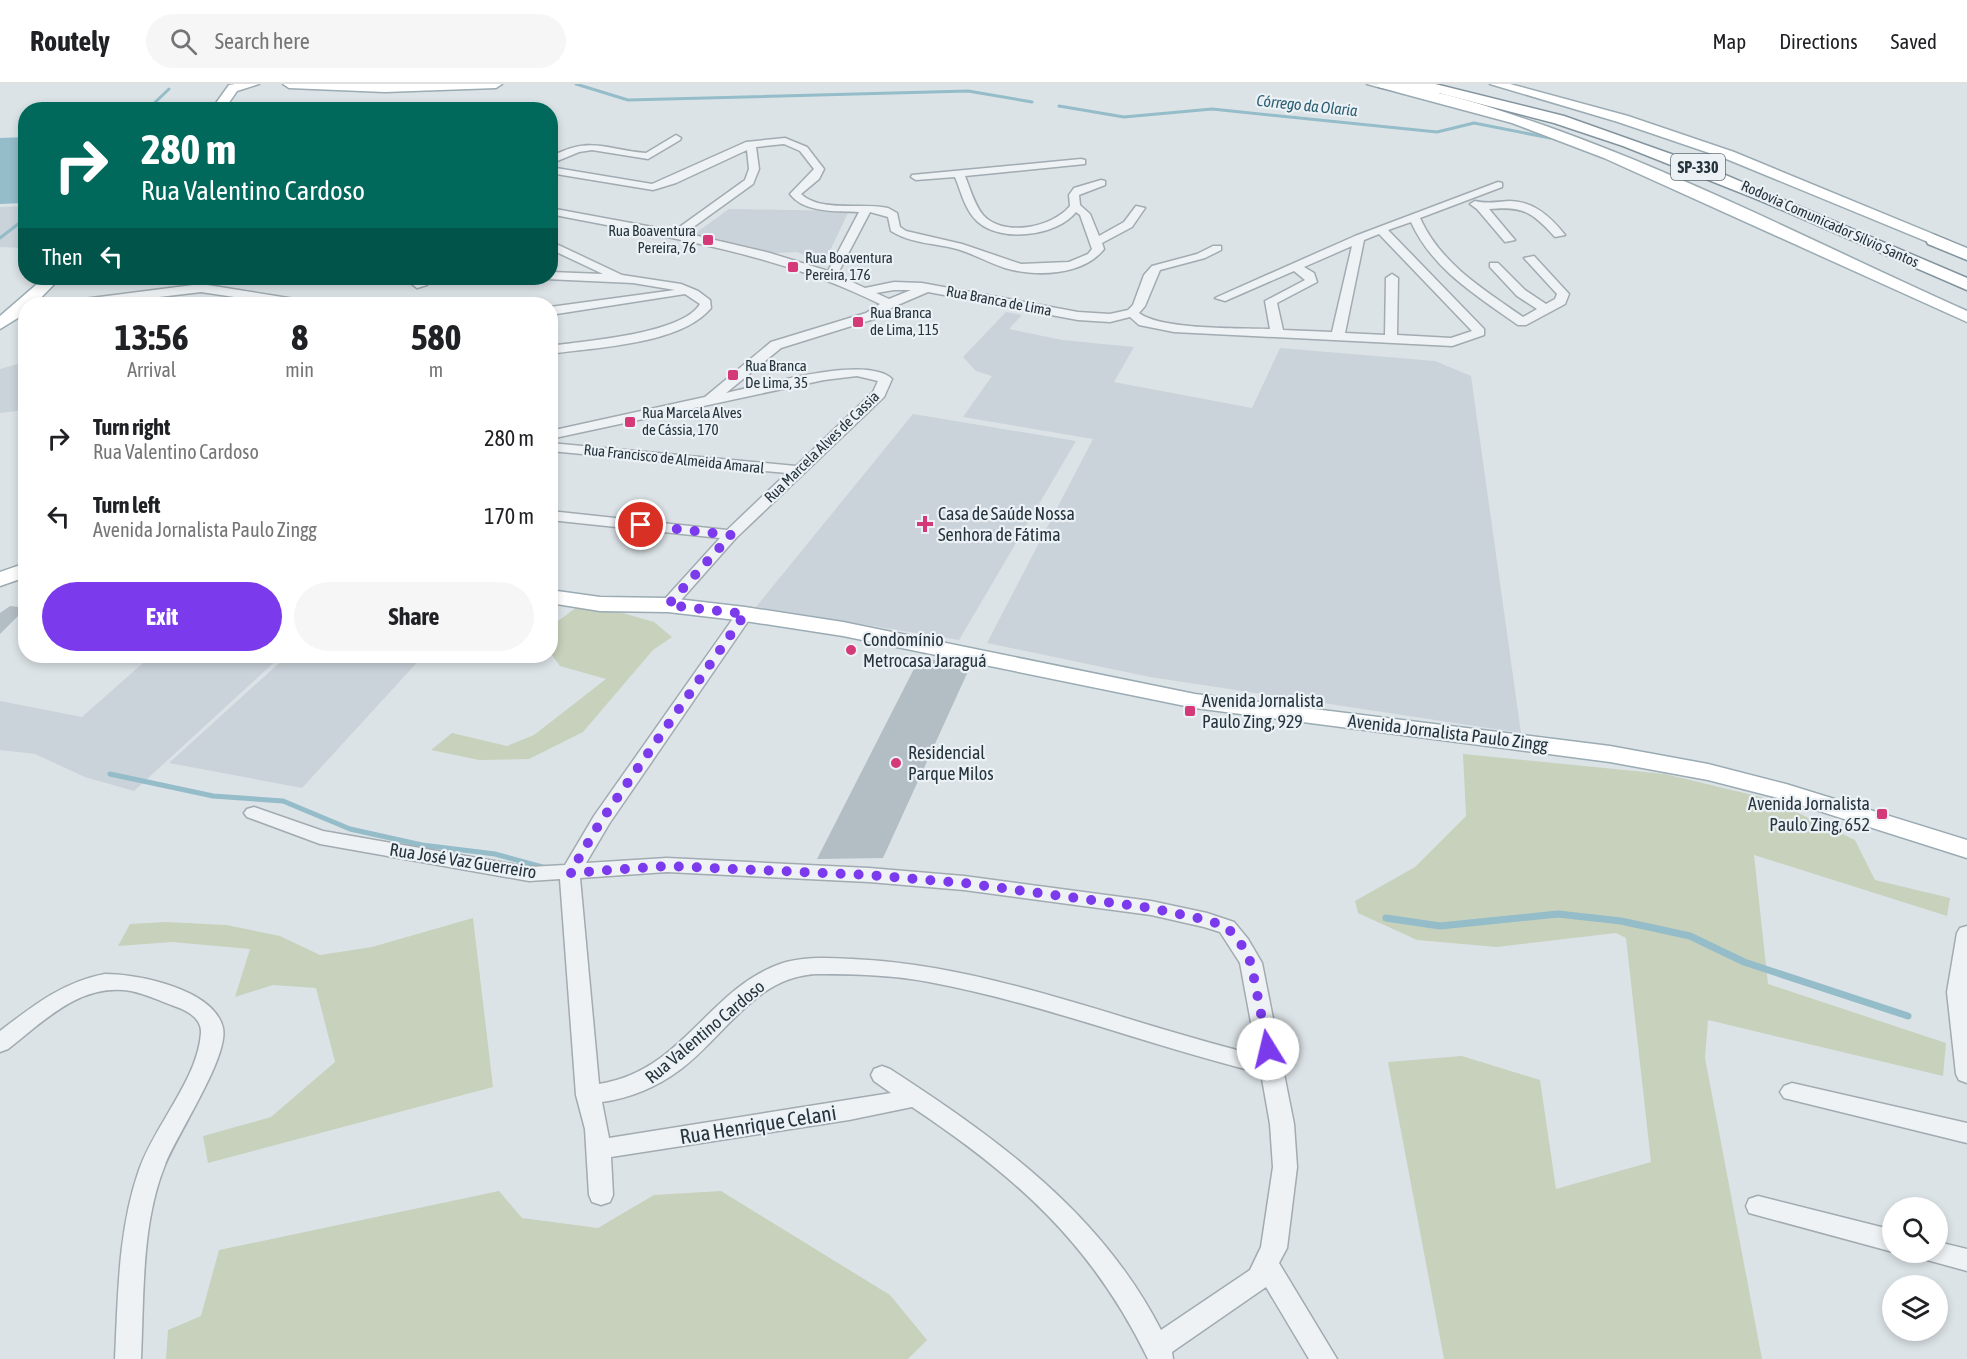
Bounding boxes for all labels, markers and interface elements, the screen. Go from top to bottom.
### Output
search box [146,14,566,68]
text: Routely [30,25,110,57]
icon: search [167,25,200,58]
text: Search here [215,28,310,54]
text: Map [1712,29,1746,53]
text: Directions [1779,29,1858,53]
text: Saved [1891,29,1937,53]
water label: Córrego da Olaria [1256,91,1359,120]
text: 280 m [141,125,236,173]
icon: right [42,126,120,204]
road number: SP-330 [1671,154,1725,180]
text: Rua Valentino Cardoso [141,175,365,206]
street label: Rodovia Comunicador Silvio Santos [1739,177,1922,270]
place label: Rua Boaventura Pereira, 76 [608,222,696,256]
marker: Rua Boaventura Pereira, 76 [701,233,715,247]
icon: left [95,240,128,273]
text: Then [42,244,83,270]
place label: Rua Boaventura Pereira, 176 [805,249,893,283]
marker: Rua Boaventura Pereira, 176 [786,260,800,274]
street label: Rua Branca de Lima [945,282,1053,319]
place label: Rua Branca de Lima, 115 [870,304,939,338]
marker: Rua Branca de Lima, 115 [851,315,865,329]
text: 13:56 [115,316,189,358]
text: 8 [291,316,308,358]
text: 580 [411,316,461,358]
place label: Rua Branca De Lima, 35 [745,357,808,391]
text: Arrival [127,358,176,381]
text: min [285,358,314,381]
text: m [429,358,443,381]
marker: Rua Branca De Lima, 35 [726,368,740,382]
street label: Rua Marcela Alves de Cassia [761,387,882,506]
place label: Rua Marcela Alves de Cássia, 170 [642,404,742,438]
text: Turn right [93,414,170,440]
marker: Rua Marcela Alves de Cássia, 170 [623,415,637,429]
icon: right [42,422,75,455]
text: 280 m [484,425,534,451]
text: Rua Valentino Cardoso [93,440,259,463]
street label: Rua Francisco de Almeida Amaral [583,441,765,476]
text: Turn left [93,492,160,518]
pin [615,499,666,550]
icon: left [42,500,75,533]
text: 170 m [484,503,534,529]
place label: Casa de Saúde Nossa Senhora de Fátima [938,503,1075,545]
icon: arrive [624,508,657,541]
marker: Casa de Saúde Nossa Senhora de Fátima [916,515,934,533]
text: Avenida Jornalista Paulo Zingg [93,518,317,541]
button: Exit [42,582,282,651]
button: Share [294,582,534,651]
place label: Condomínio Metrocasa Jaraguá [863,629,987,671]
marker: Condomínio Metrocasa Jaraguá [844,643,858,657]
place label: Avenida Jornalista Paulo Zing, 929 [1202,690,1324,732]
marker: Avenida Jornalista Paulo Zing, 929 [1183,704,1197,718]
street label: Avenida Jornalista Paulo Zingg [1347,710,1550,755]
place label: Residencial Parque Milos [908,742,994,784]
marker: Residencial Parque Milos [889,756,903,770]
place label: Avenida Jornalista Paulo Zing, 652 [1748,793,1870,835]
marker: Avenida Jornalista Paulo Zing, 652 [1875,807,1889,821]
street label: Rua José Vaz Guerreiro [388,839,538,882]
street label: Rua Valentino Cardoso [641,976,769,1088]
position arrow [1236,1017,1300,1081]
street label: Rua Henrique Celani [678,1100,838,1148]
map controls [1882,1197,1948,1341]
button: search [1882,1197,1948,1263]
button: layers [1882,1275,1948,1341]

